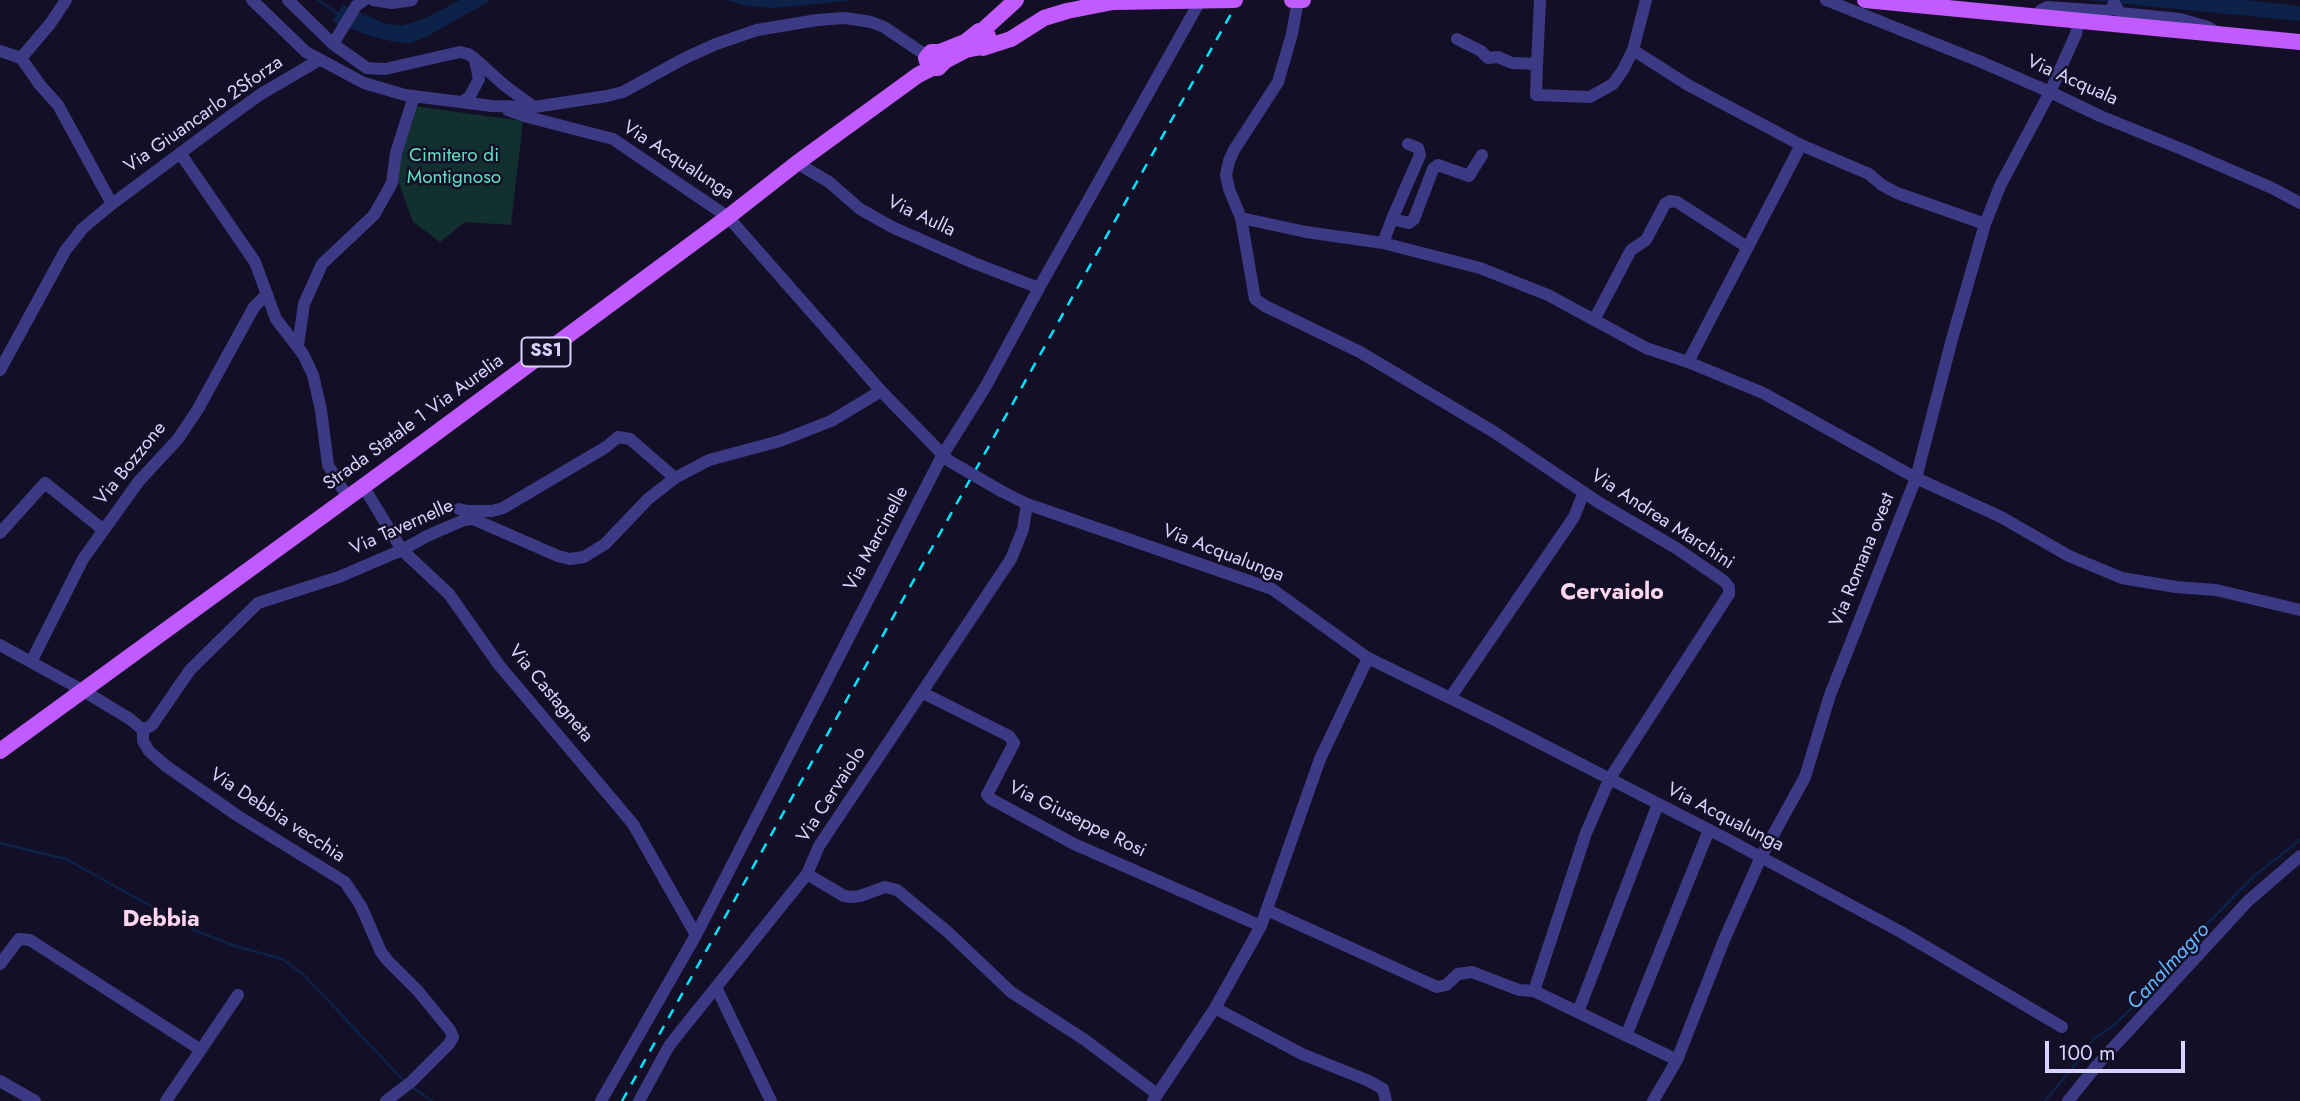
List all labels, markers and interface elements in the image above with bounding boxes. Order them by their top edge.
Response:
street label: Via Acquala [2023,51,2121,111]
street label: Via Giuancarlo 2Sforza [120,52,288,178]
street label: Via Acqualunga [618,117,738,205]
park label: Cimitero di Montignoso [407,145,501,189]
street label: Via Aulla [883,191,959,243]
road number: SS1 [522,338,570,366]
street label: Strada Statale 1 Via Aurelia [319,350,509,496]
street label: Via Bozzone [90,418,172,510]
street label: Via Andrea Marchini [1586,465,1738,575]
street label: Via Marcinelle [840,483,914,595]
street label: Via Romana ovest [1826,490,1900,630]
street label: Via Tavernelle [347,495,457,561]
street label: Via Acqualunga [1159,520,1287,588]
district label: Cervaiolo [1560,579,1664,607]
street label: Via Castagneta [503,641,597,747]
street label: Via Cervaiolo [793,743,871,847]
street label: Via Debbia vecchia [205,764,349,868]
street label: Via Giuseppe Rosi [1005,777,1149,863]
street label: Via Acqualunga [1663,779,1787,857]
district label: Debbia [122,906,200,934]
water label: Canalmagro [2122,918,2216,1016]
scale bar [2048,1028,2188,1072]
text: 100 m [2058,1038,2115,1068]

